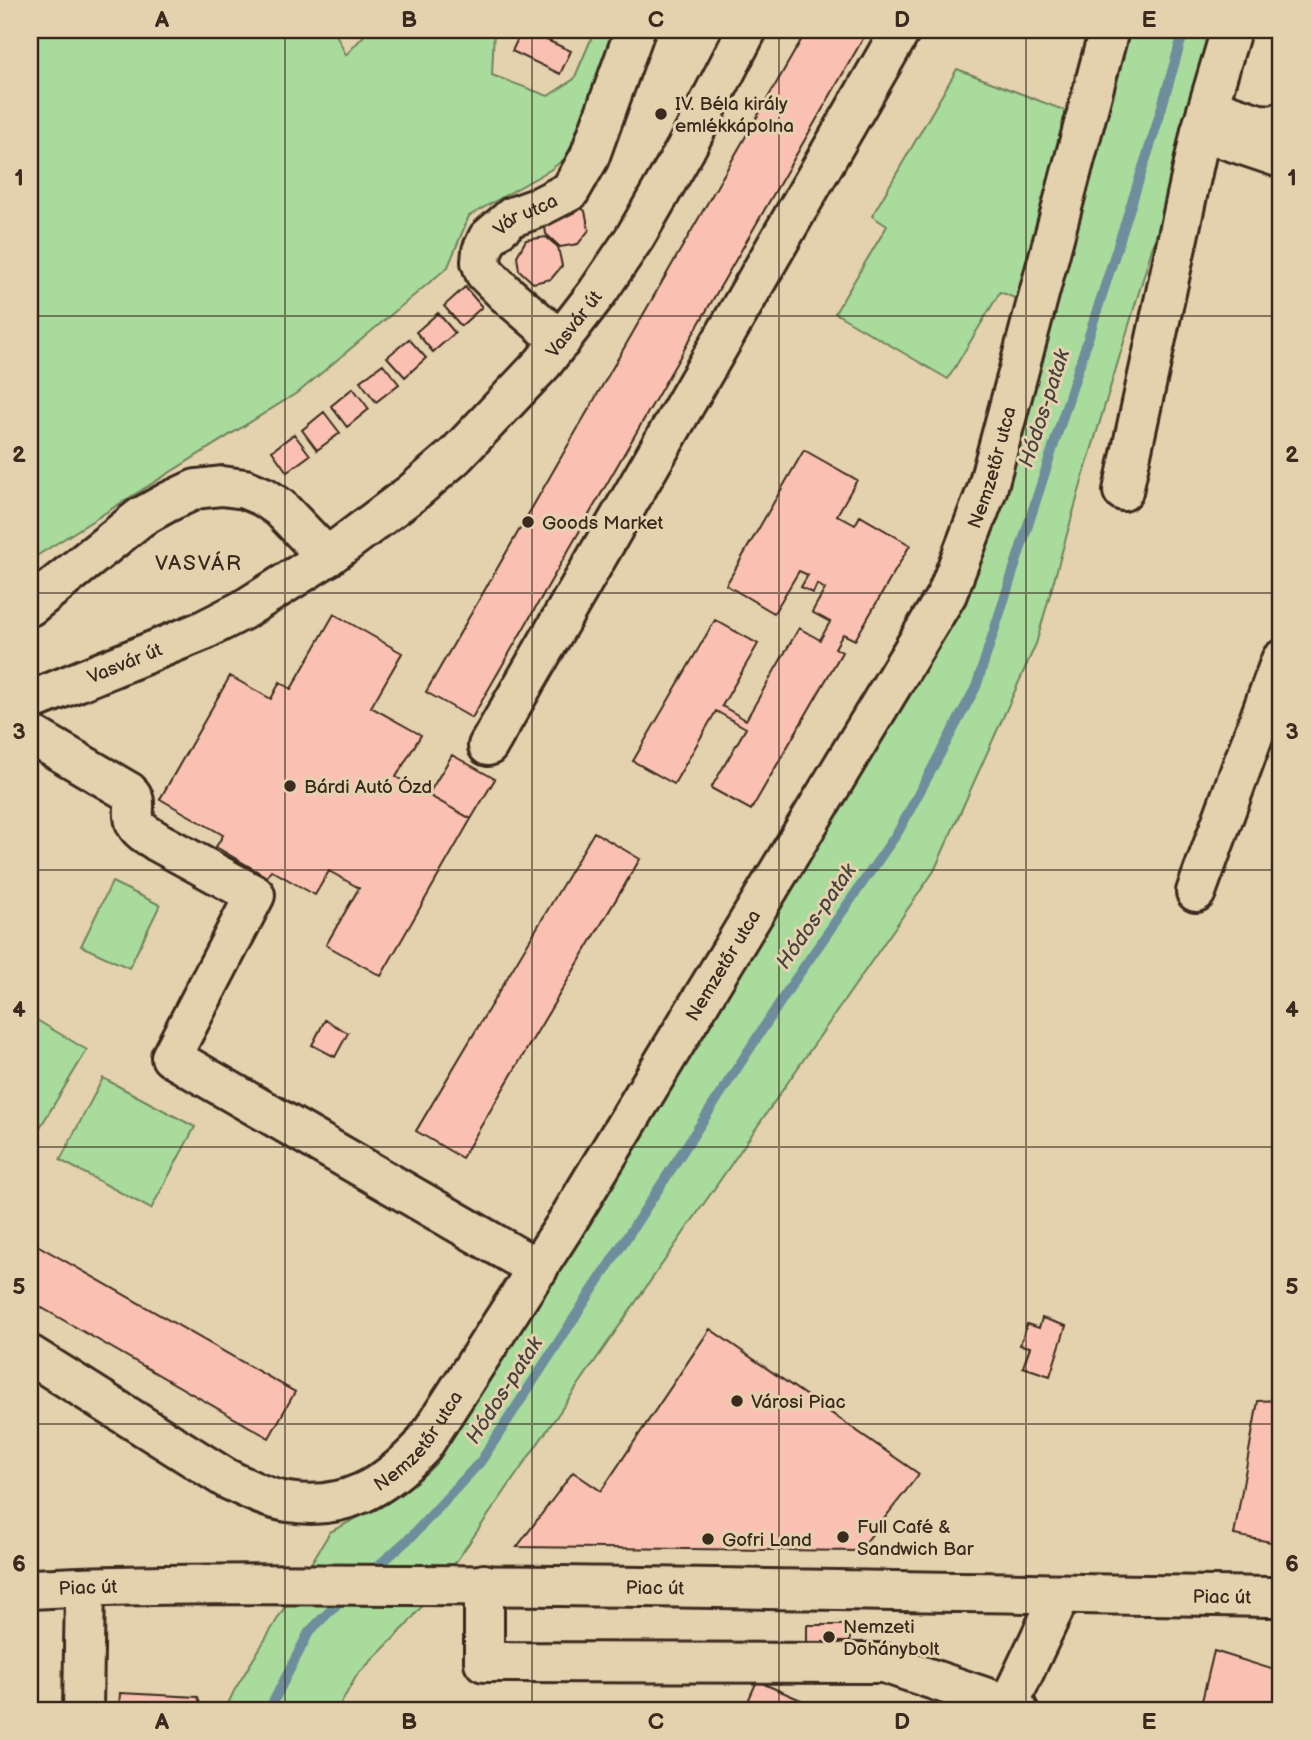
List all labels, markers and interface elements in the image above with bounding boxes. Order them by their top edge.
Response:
text: A [154,6,170,34]
text: B [401,6,417,34]
text: C [648,6,664,34]
text: D [894,6,910,34]
text: E [1142,6,1157,34]
place label: IV. Béla király emlékkápolna [675,93,794,138]
marker: IV. Béla király emlékkápolna [653,106,669,122]
text: 1 [14,164,24,192]
text: 1 [1287,164,1297,192]
street label: Vár utca [489,189,562,241]
street label: Vasvár út [542,286,608,363]
water label: Hódos-patak [1014,345,1075,470]
street label: Nemzetőr utca [963,404,1022,532]
text: 2 [12,441,26,469]
text: 2 [1285,441,1299,469]
place label: Goods Market [542,512,664,535]
marker: Goods Market [520,514,536,530]
district label: VASVÁR [155,551,243,576]
street label: Vasvár út [84,638,166,689]
text: 3 [12,718,26,746]
text: 3 [1285,718,1299,746]
place label: Bárdi Autó Ózd [304,775,432,799]
marker: Bárdi Autó Ózd [282,778,298,794]
water label: Hódos-patak [771,858,862,974]
street label: Nemzetőr utca [681,906,766,1026]
text: 4 [12,996,26,1024]
text: 4 [1285,996,1299,1024]
text: 5 [12,1273,26,1301]
text: 5 [1285,1273,1299,1301]
water label: Hódos-patak [461,1332,549,1448]
street label: Nemzetőr utca [370,1387,468,1497]
place label: Városi Piac [751,1391,846,1414]
marker: Városi Piac [729,1393,745,1409]
place label: Full Café & Sandwich Bar [857,1516,975,1561]
place label: Gofri Land [722,1529,812,1552]
marker: Full Café & Sandwich Bar [835,1529,851,1545]
marker: Gofri Land [700,1531,716,1547]
text: 6 [12,1550,26,1578]
text: 6 [1285,1550,1299,1578]
street label: Piac út [58,1576,118,1601]
street label: Piac út [625,1577,685,1601]
street label: Piac út [1192,1586,1252,1610]
place label: Nemzeti Dohánybolt [843,1616,940,1661]
marker: Nemzeti Dohánybolt [821,1629,837,1645]
text: A [154,1708,170,1736]
text: B [401,1708,417,1736]
text: C [648,1708,664,1736]
text: D [894,1708,910,1736]
text: E [1142,1708,1157,1736]

